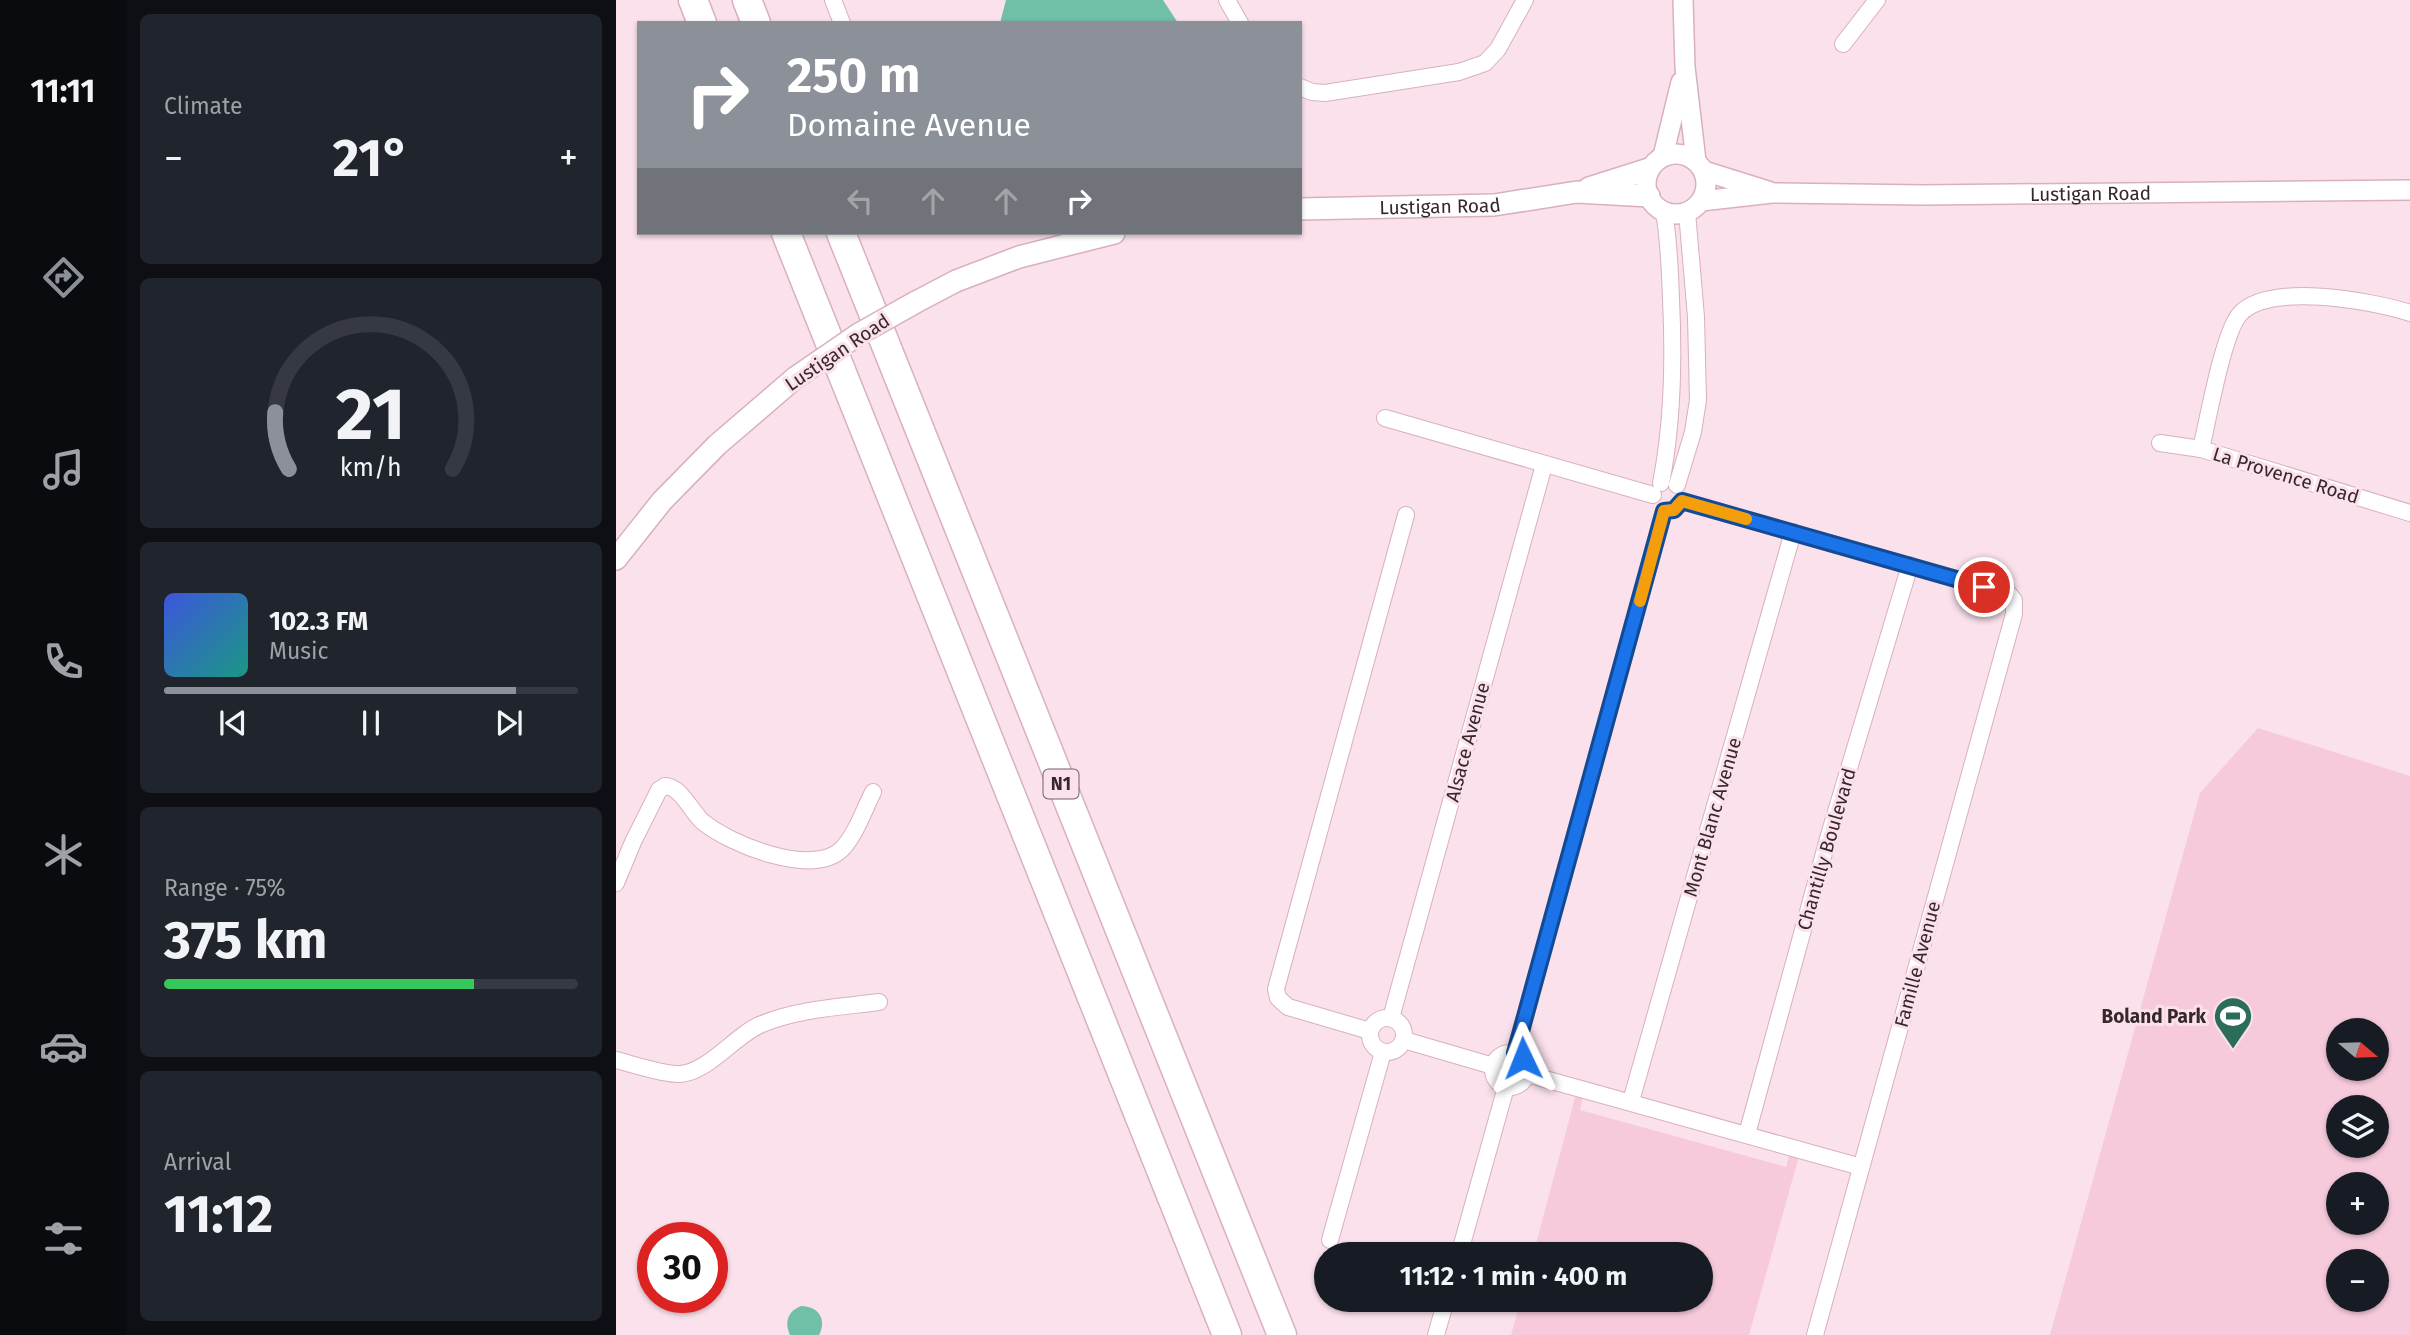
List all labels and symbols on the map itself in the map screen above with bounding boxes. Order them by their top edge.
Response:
street label: Lustigan Road [2030,182,2151,206]
street label: Lustigan Road [1379,193,1502,219]
street label: Lustigan Road [781,309,894,396]
street label: La Provence Road [2210,442,2362,509]
pin [1954,557,2014,617]
street label: Alsace Avenue [1441,680,1494,804]
street label: Mont Blanc Avenue [1679,735,1746,899]
street label: Chantilly Boulevard [1792,765,1861,933]
road number: N1 [1044,770,1078,798]
street label: Famille Avenue [1890,899,1945,1030]
sports icon: Boland Park [2212,995,2254,1050]
place label: Boland Park [2101,1005,2207,1028]
north arrow [2326,1018,2389,1082]
position arrow [1486,1021,1560,1095]
speed limit sign: 30 [637,1222,728,1313]

